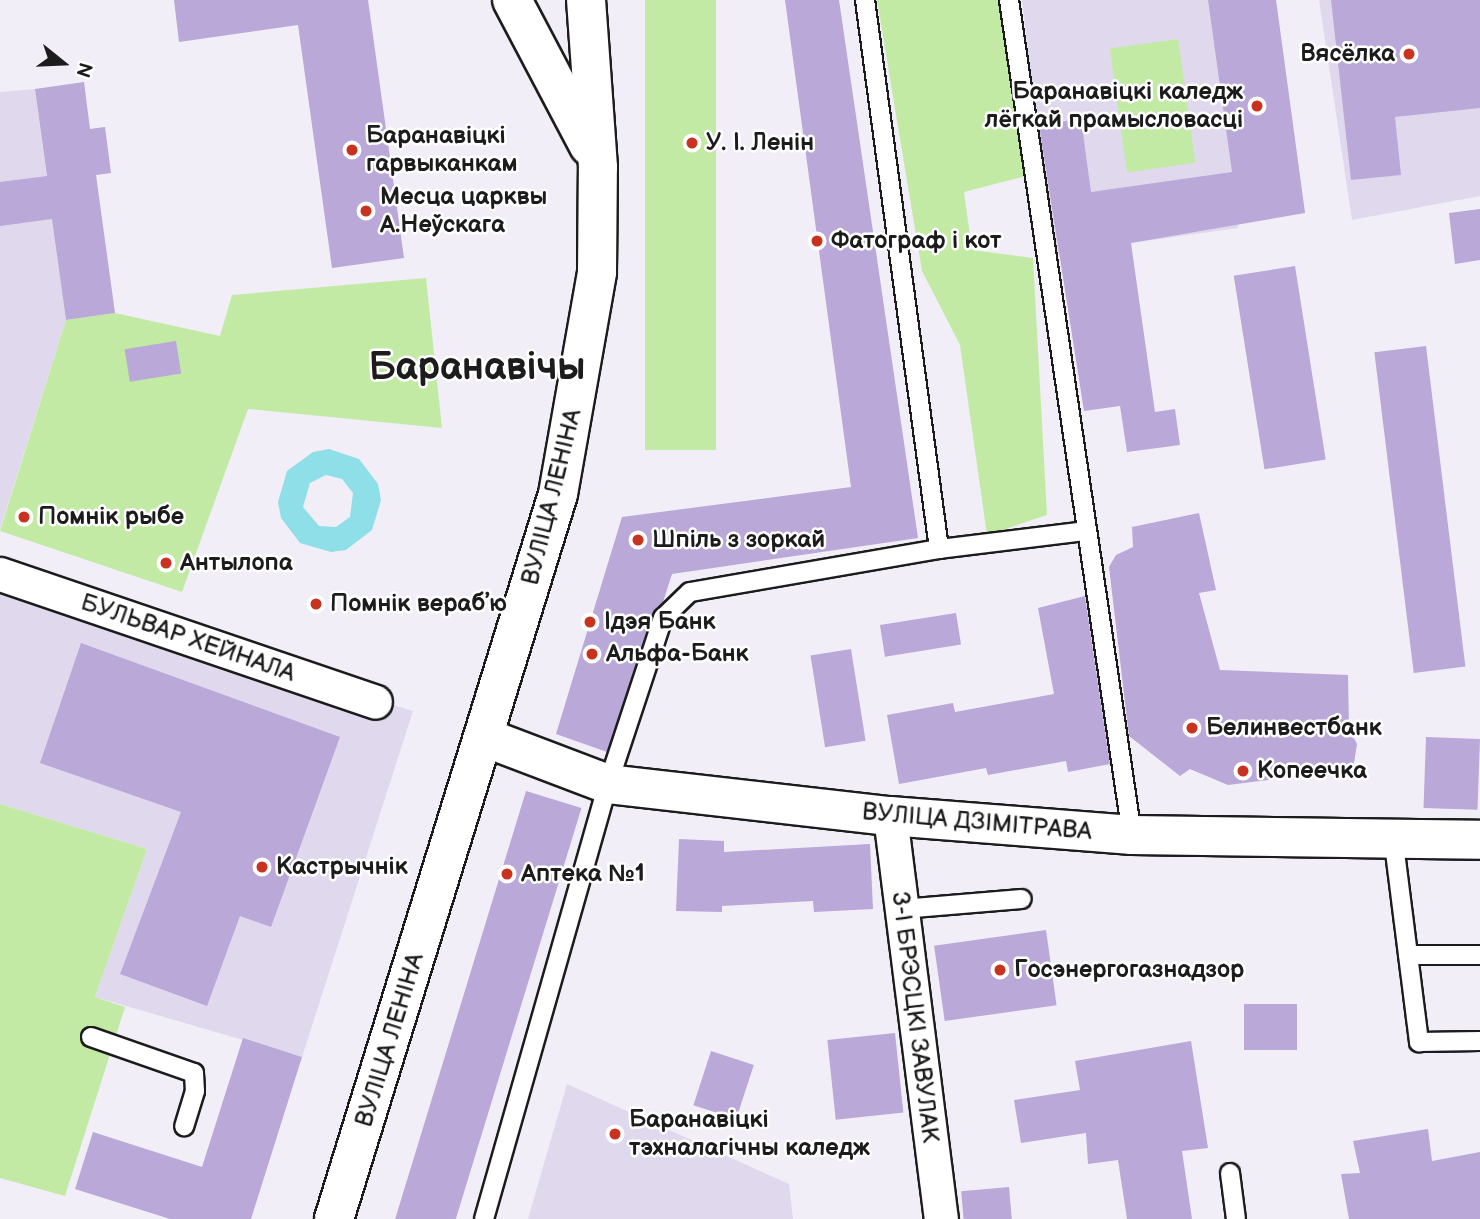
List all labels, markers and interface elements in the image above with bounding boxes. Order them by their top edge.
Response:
north arrow [28,28,98,98]
place label: Вясёлка [1300,40,1395,68]
marker: Вясёлка [1401,46,1417,62]
text: N [70,59,97,80]
place label: Баранавіцкі каледж лёгкай прамысловасці [985,78,1243,134]
marker: Баранавіцкі каледж лёгкай прамысловасці [1249,98,1265,114]
place label: Баранавіцкі гарвыканкам [366,122,517,178]
place label: У. І. Ленін [706,129,814,157]
marker: У. І. Ленін [684,135,700,151]
marker: Баранавіцкі гарвыканкам [344,142,360,158]
place label: Месца царквы А.Неўскага [380,183,547,239]
marker: Месца царквы А.Неўскага [358,203,374,219]
place label: Фатограф і кот [831,227,1001,255]
marker: Фатограф і кот [809,233,825,249]
district label: Баранавічы [369,345,585,391]
street label: ВУЛІЦА ЛЕНІНА [516,406,588,588]
place label: Помнік рыбе [38,503,184,531]
marker: Помнік рыбе [16,509,32,525]
place label: Шпіль з зоркай [652,526,825,554]
marker: Шпіль з зоркай [630,532,646,548]
place label: Антылопа [180,549,293,577]
marker: Антылопа [158,555,174,571]
street label: БУЛЬВАР ХЕЙНАЛА [77,588,299,688]
place label: Помнік верабʼю [330,590,507,618]
marker: Помнік верабʼю [308,596,324,612]
place label: Ідэя Банк [604,608,716,636]
marker: Ідэя Банк [582,614,598,630]
place label: Альфа-Банк [606,640,749,668]
marker: Альфа-Банк [584,646,600,662]
place label: Белинвестбанк [1206,714,1382,742]
marker: Белинвестбанк [1184,720,1200,736]
place label: Копеечка [1257,757,1367,785]
marker: Копеечка [1235,763,1251,779]
street label: ВУЛІЦА ДЗІМІТРАВА [861,798,1093,846]
place label: Кастрычнік [276,853,408,881]
marker: Кастрычнік [254,859,270,875]
place label: Аптека №1 [521,860,645,888]
marker: Аптека №1 [499,866,515,882]
street label: 3-І БРЭСЦКІ ЗАВУЛАК [885,890,945,1144]
street label: ВУЛІЦА ЛЕНІНА [350,950,430,1130]
place label: Госэнергогазнадзор [1014,956,1244,984]
marker: Госэнергогазнадзор [992,962,1008,978]
place label: Баранавіцкі тэхналагічны каледж [629,1106,870,1162]
marker: Баранавіцкі тэхналагічны каледж [607,1126,623,1142]

